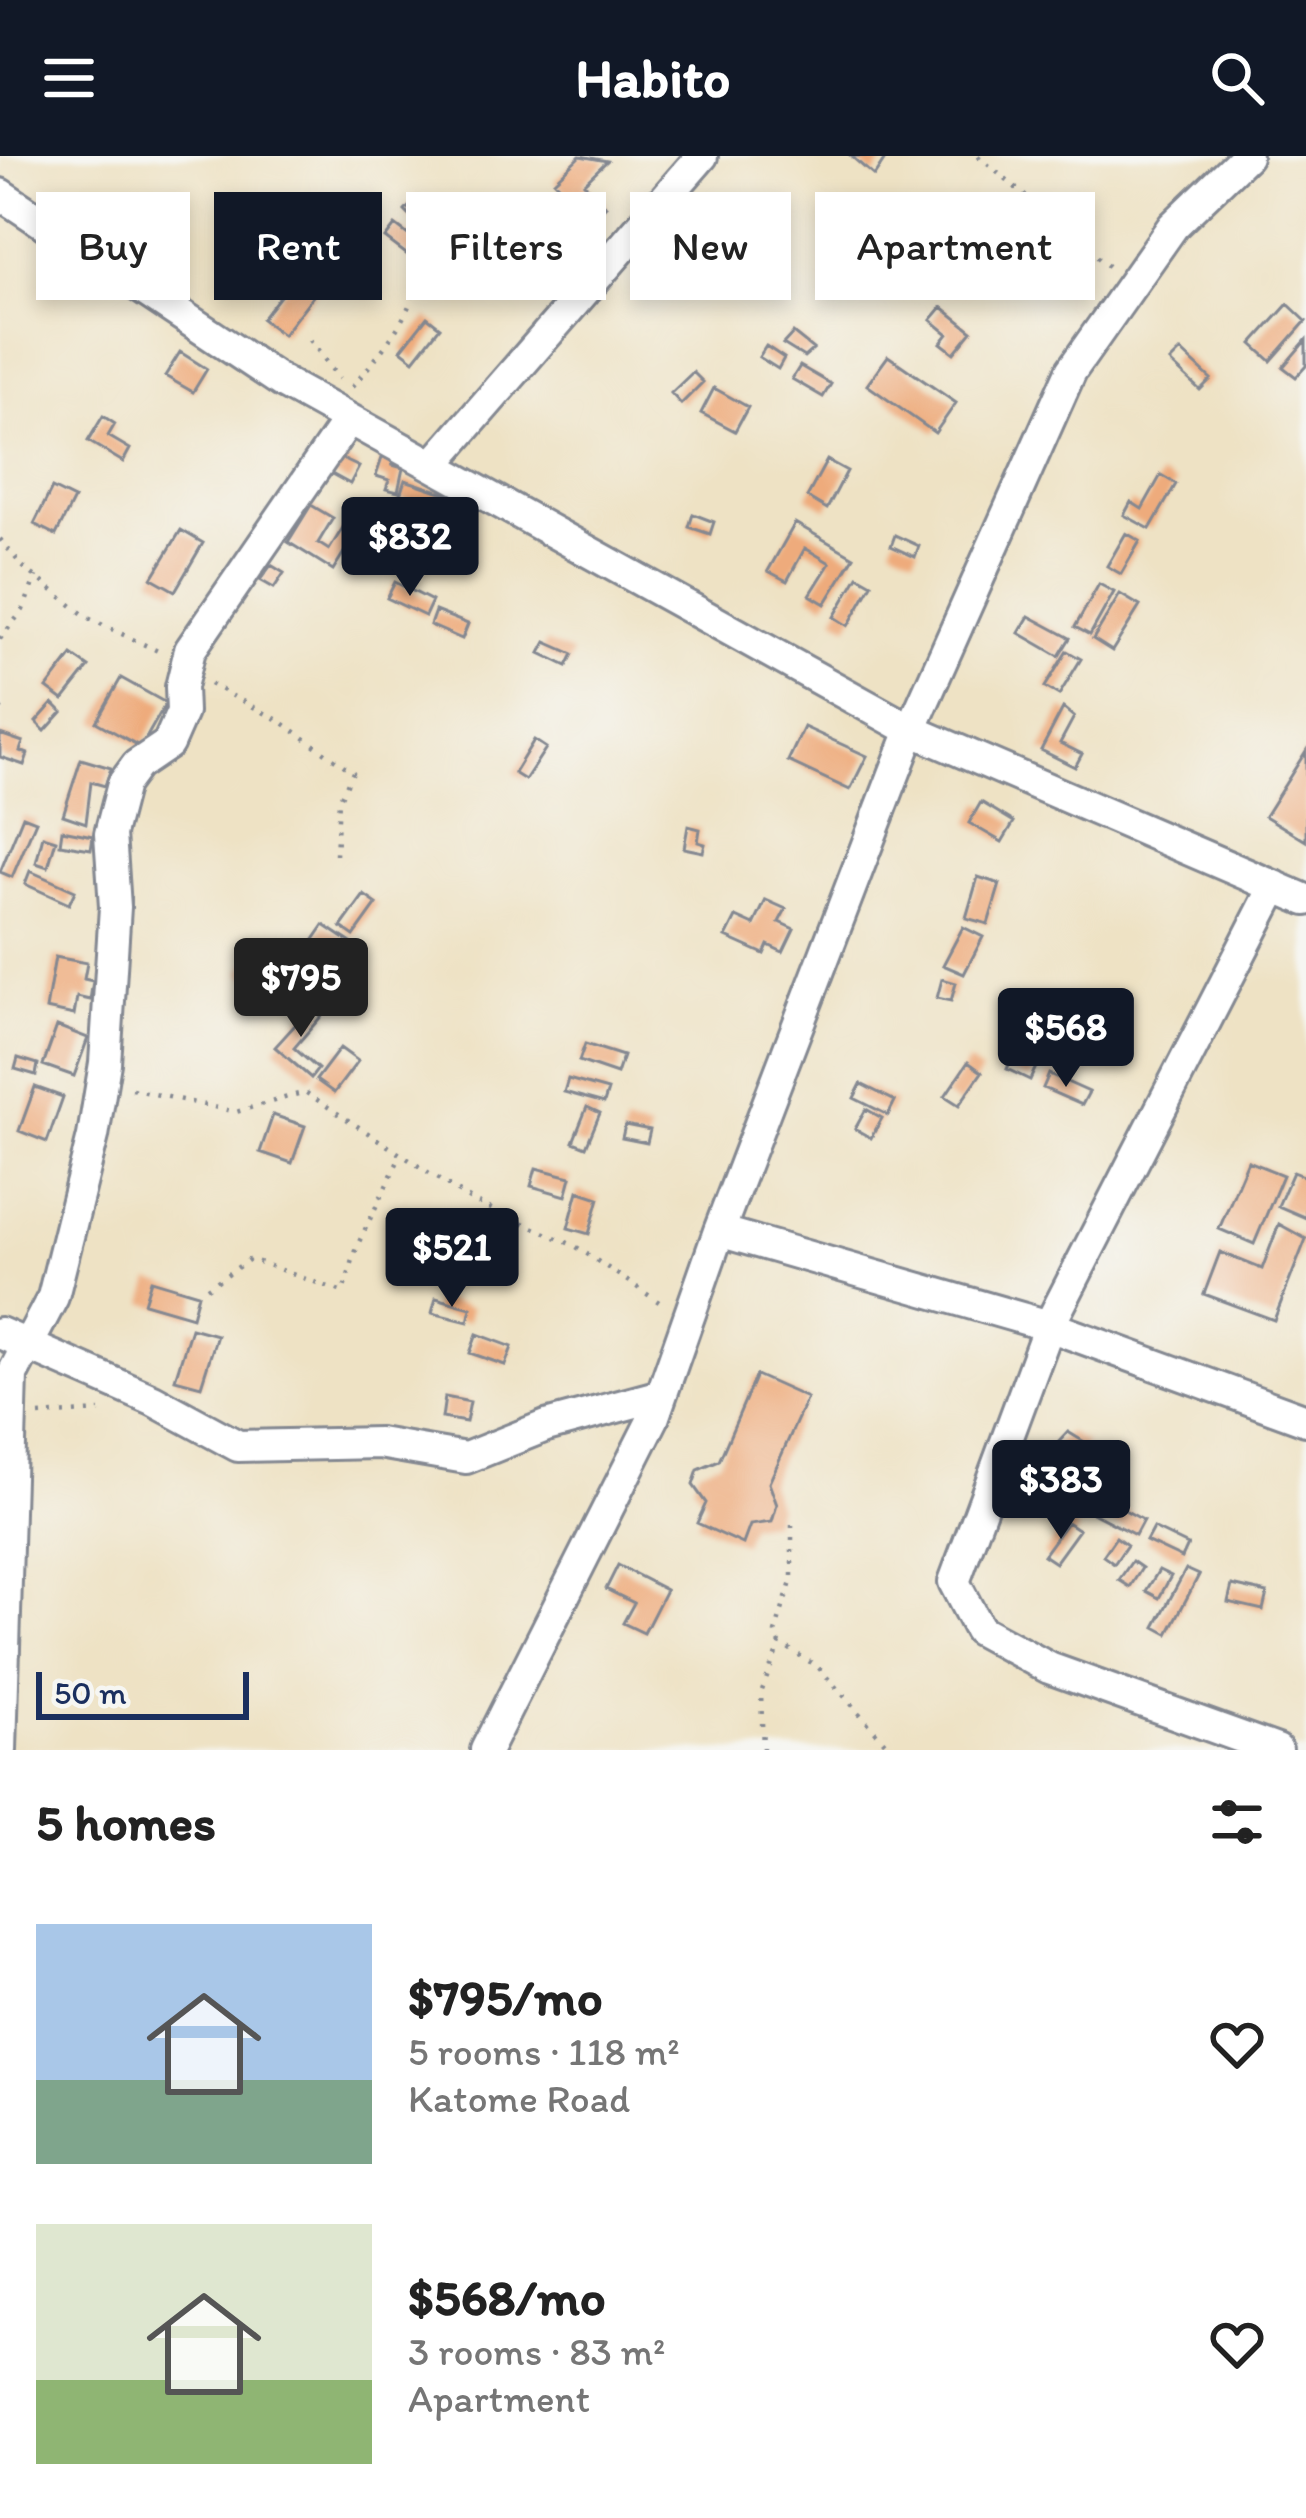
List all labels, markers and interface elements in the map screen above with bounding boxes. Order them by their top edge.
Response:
icon: menu [36,45,102,111]
icon: search [1204,45,1270,111]
text: Habito [575,46,731,111]
chip: Buy [36,192,190,300]
chip: Rent [214,192,382,300]
chip: Filters [406,192,606,300]
chip: New [630,192,791,300]
chip: Apartment [815,192,1095,300]
pin: $832 [339,497,481,599]
text: $832 [369,512,451,559]
pin: $795 [230,938,372,1040]
text: $795 [261,953,341,1000]
pin: $568 [995,988,1137,1090]
text: $568 [1025,1003,1107,1050]
pin: $521 [381,1208,523,1310]
text: $521 [413,1223,491,1270]
pin: $383 [990,1440,1132,1542]
text: $383 [1019,1455,1103,1502]
scale bar [36,1666,249,1719]
text: 50 m [54,1673,127,1712]
icon: filters [1204,1789,1270,1855]
text: 5 homes [36,1792,216,1853]
text: $795/mo [408,1967,603,2028]
icon: home [132,1972,276,2116]
icon: heart [1204,2011,1270,2077]
text: 5 rooms · 118 m² [408,2028,680,2075]
text: Katome Road [408,2075,630,2122]
text: $568/mo [408,2267,606,2328]
icon: home [132,2272,276,2416]
icon: heart [1204,2311,1270,2377]
text: 3 rooms · 83 m² [408,2328,666,2375]
text: Apartment [408,2375,590,2422]

